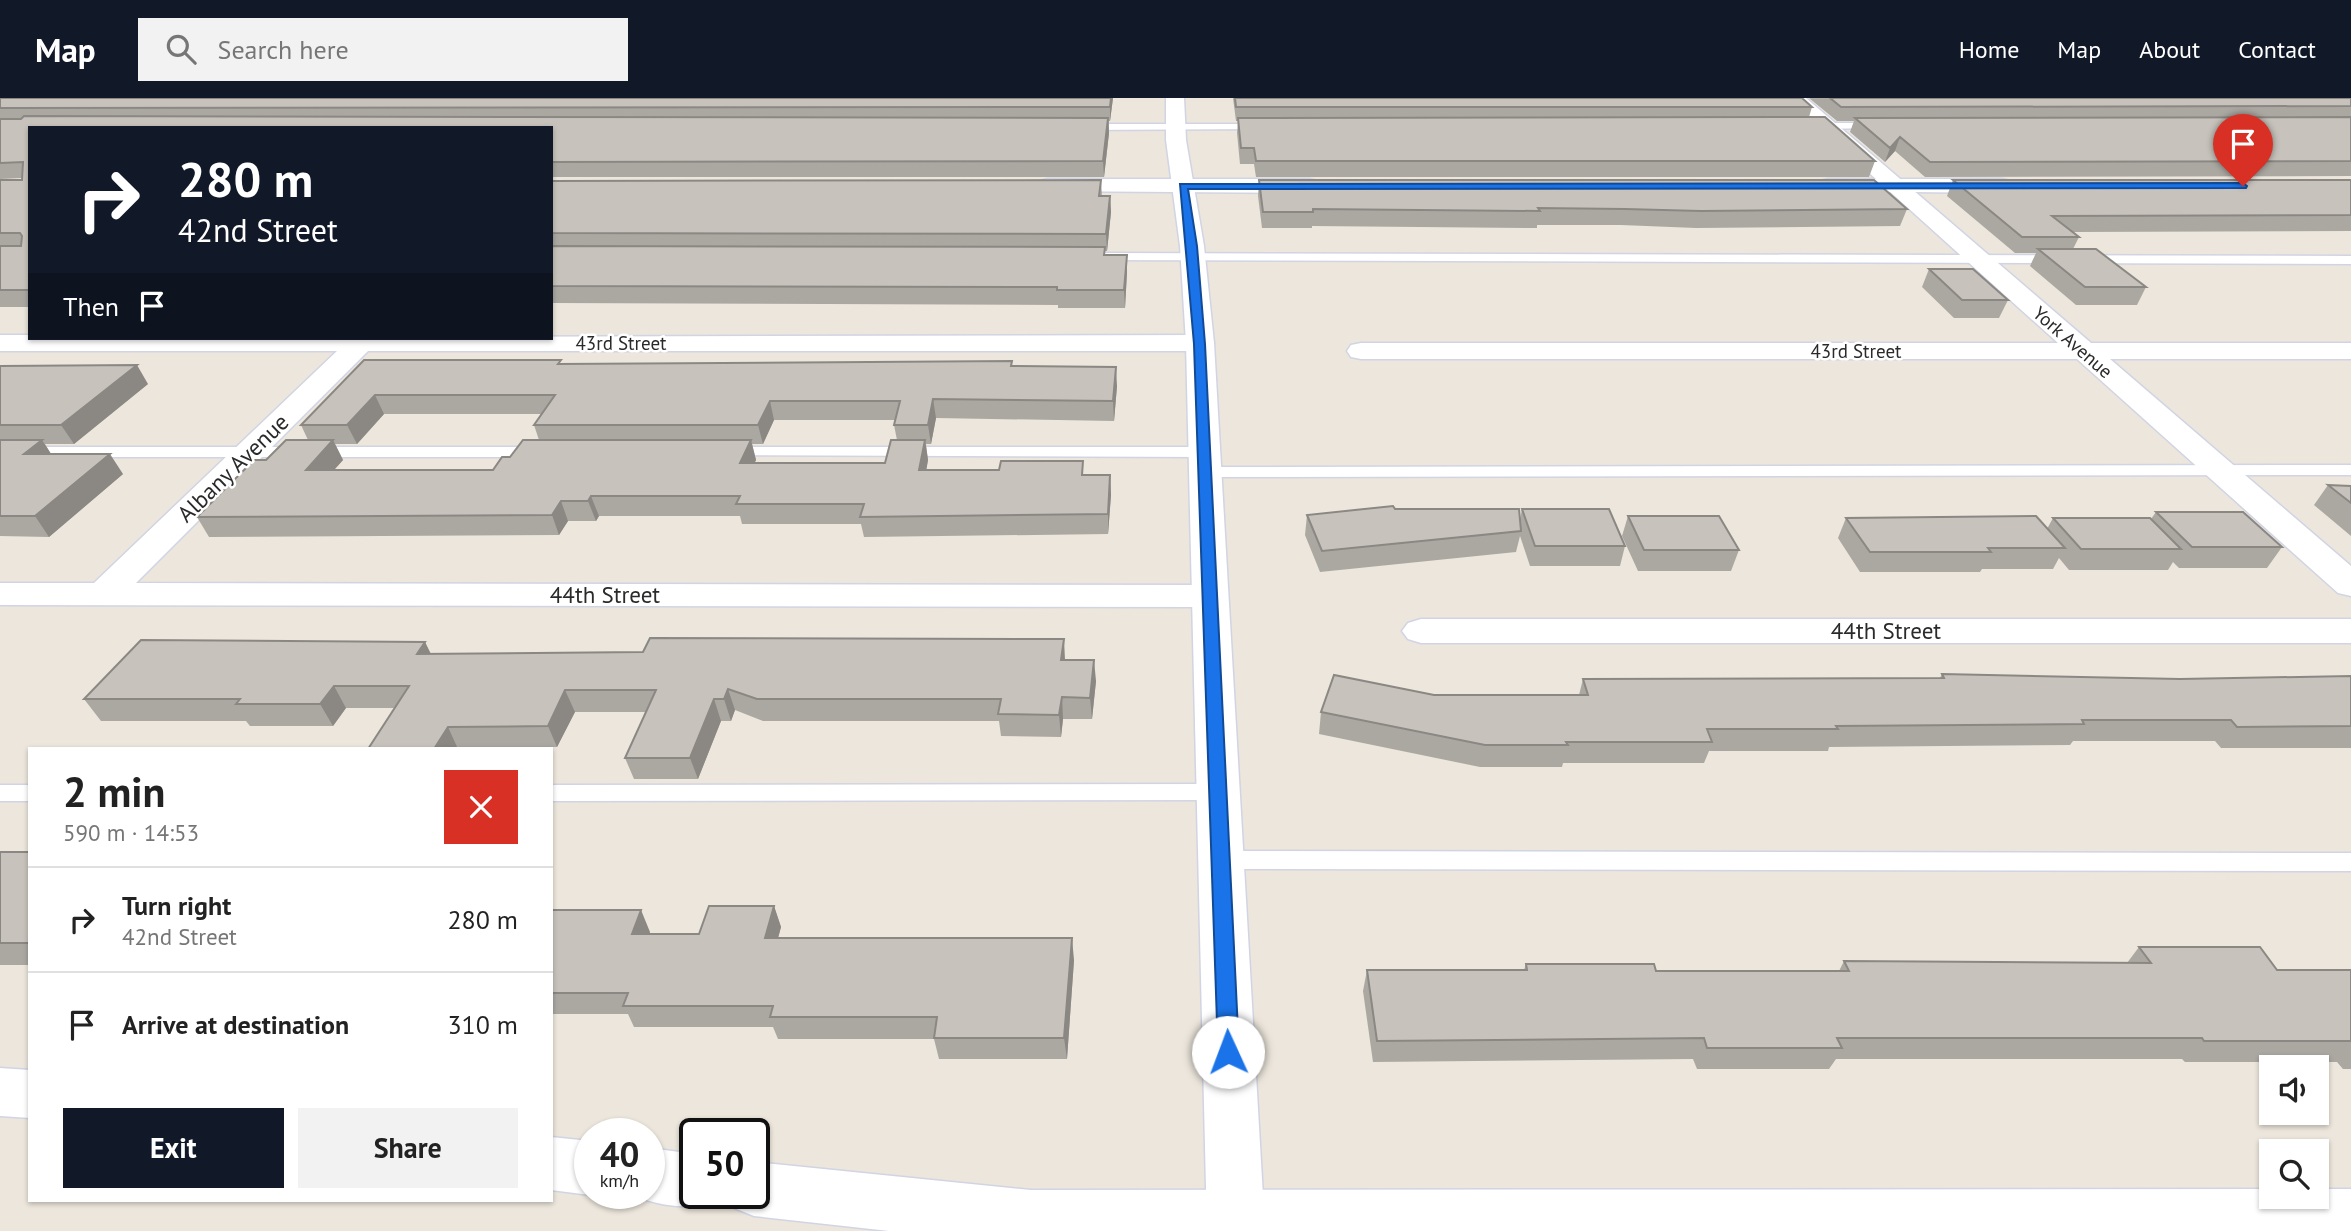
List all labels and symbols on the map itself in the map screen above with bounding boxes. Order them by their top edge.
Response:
pin [2213,114,2273,186]
street label: York Avenue [2028,301,2118,383]
street label: 43rd Street [576,331,667,355]
street label: 43rd Street [1811,339,1902,363]
street label: Albany Avenue [171,407,294,528]
street label: 44th Street [550,580,660,609]
street label: 44th Street [1831,616,1941,645]
position arrow [1191,1015,1265,1089]
speed limit sign: 50 [679,1118,770,1209]

